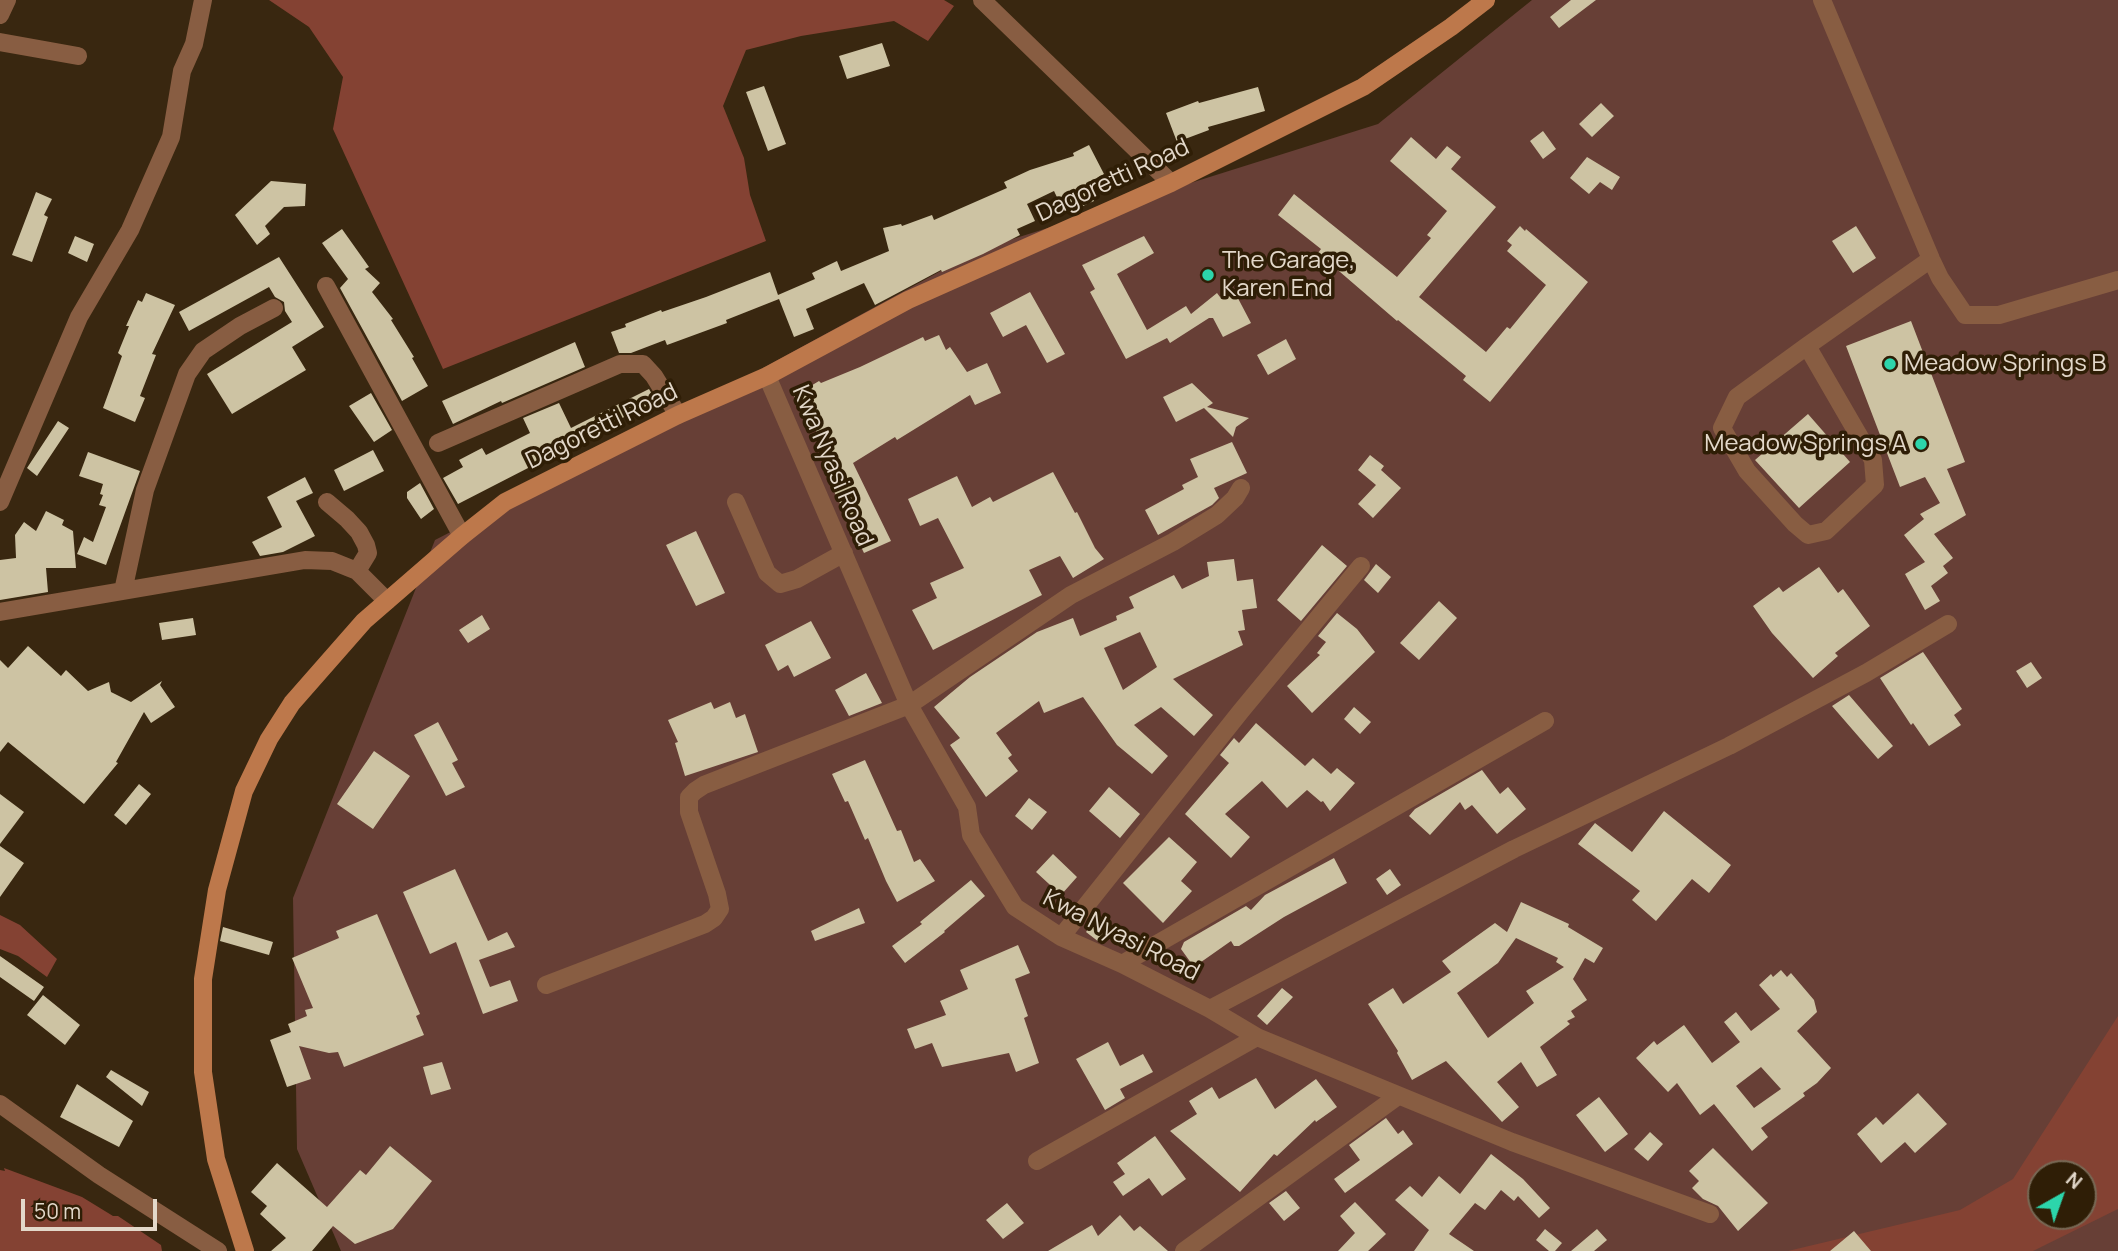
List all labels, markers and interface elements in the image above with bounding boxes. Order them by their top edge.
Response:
street label: Dagoretti Road [1032,133,1194,229]
place label: The Garage, Karen End [1222,247,1355,303]
marker: The Garage, Karen End [1200,267,1216,283]
place label: Meadow Springs B [1904,350,2106,378]
marker: Meadow Springs B [1882,356,1898,372]
street label: Dagoretti Road [521,378,683,476]
street label: Kwa Nyasi Road [785,381,879,551]
place label: Meadow Springs A [1704,430,1907,458]
marker: Meadow Springs A [1913,436,1929,452]
street label: Kwa Nyasi Road [1038,884,1204,988]
north arrow [2027,1160,2097,1230]
text: N [2061,1166,2088,1195]
scale bar [24,1184,161,1228]
text: 50 m [34,1197,81,1225]

